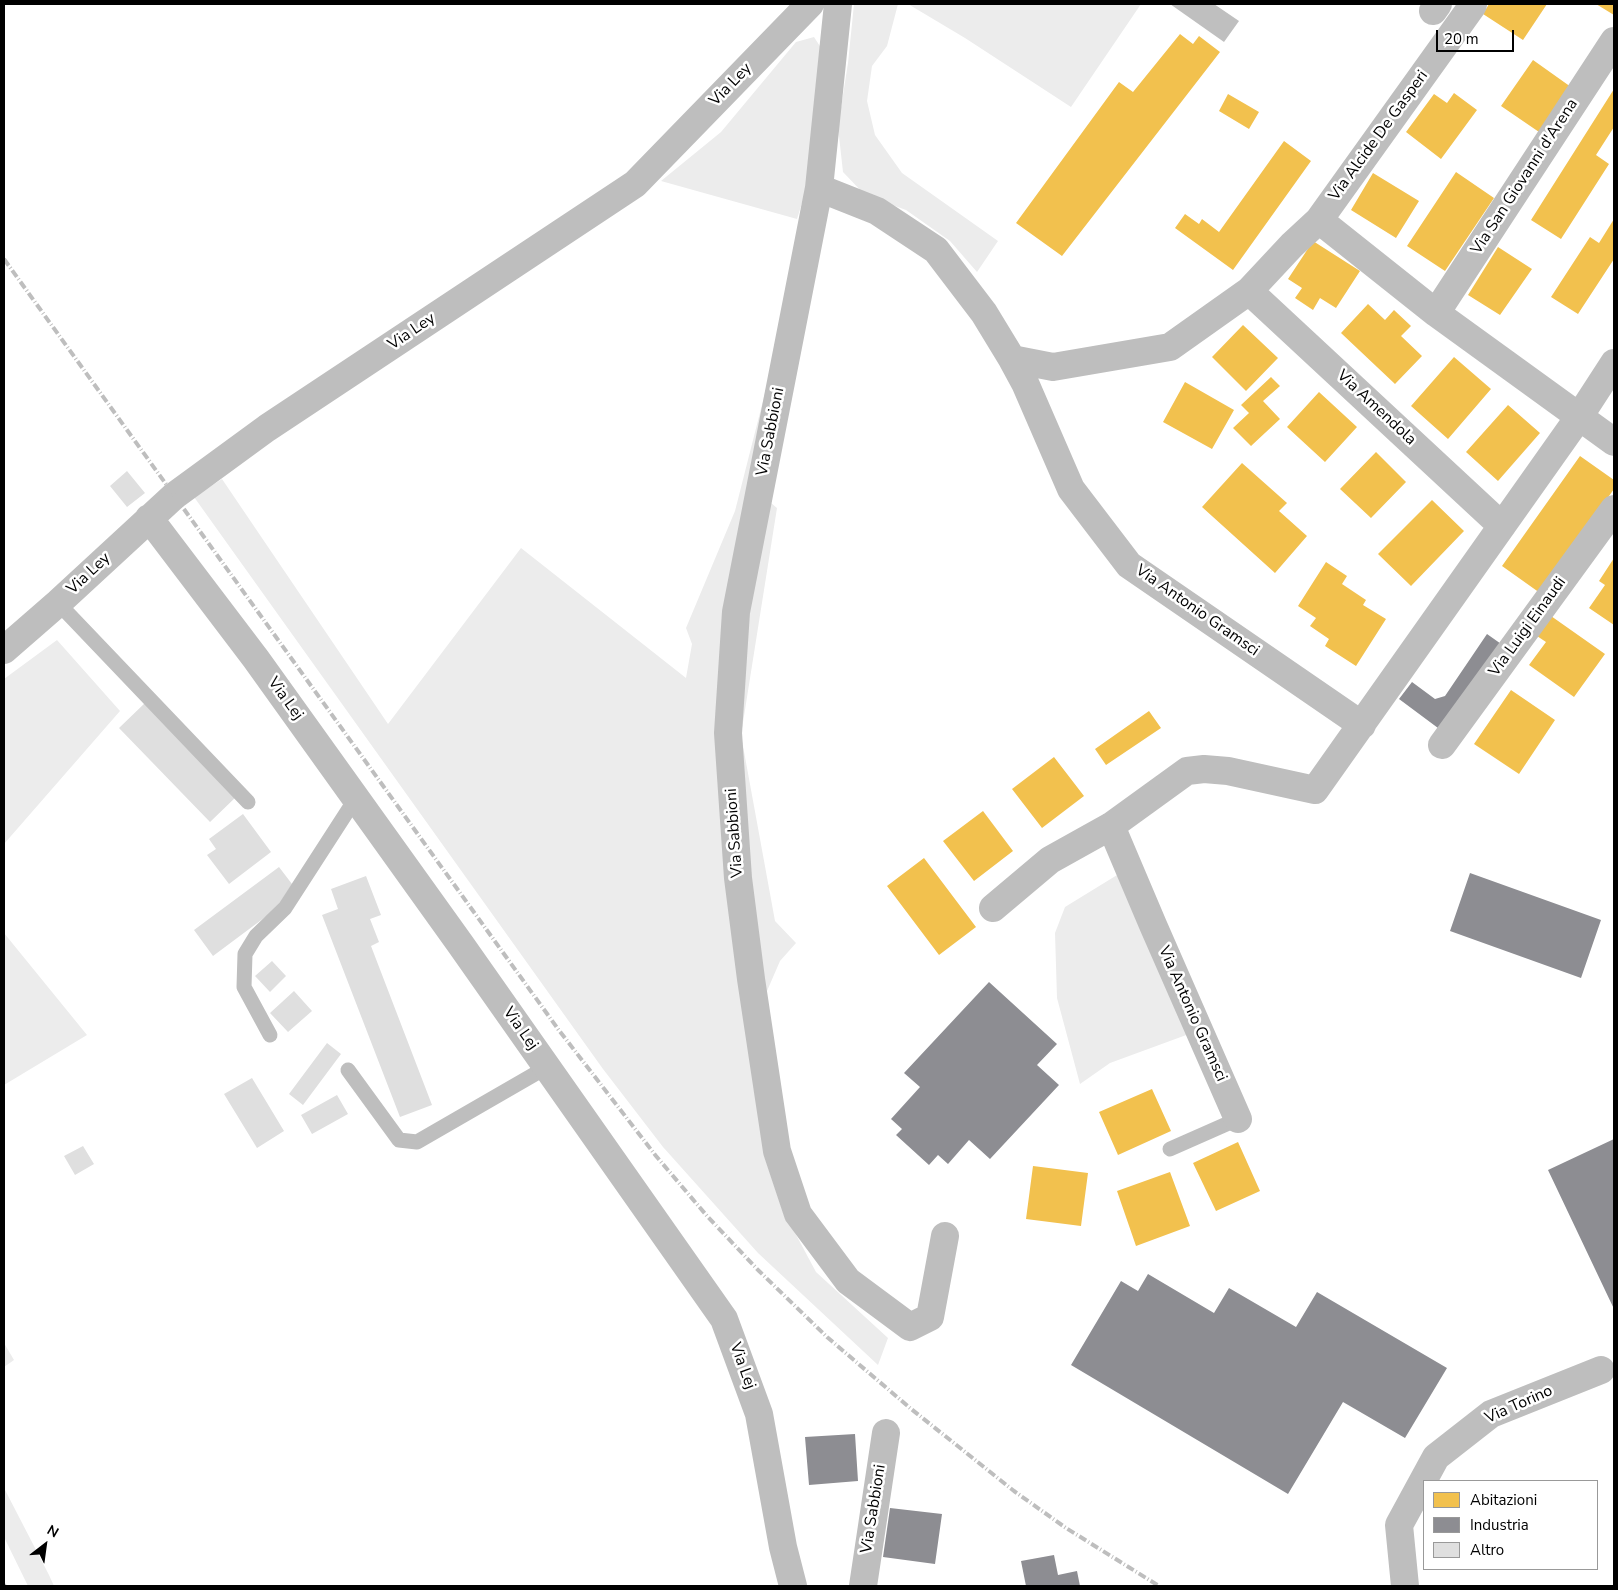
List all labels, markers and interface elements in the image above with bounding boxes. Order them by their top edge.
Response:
scale bar [1438,20,1516,52]
text: 20 m [1444,29,1479,49]
street label: Via Ley [706,59,756,111]
street label: Via Alcide De Gasperi [1325,67,1433,205]
street label: Via San Giovanni d'Arena [1467,96,1583,258]
street label: Via Ley [385,309,439,355]
street label: Via Amendola [1332,366,1420,450]
street label: Via Sabbioni [753,386,789,478]
street label: Via Ley [63,549,115,599]
street label: Via Antonio Gramsci [1131,561,1263,661]
street label: Via Luigi Einaudi [1485,573,1571,681]
street label: Via Lej [263,674,307,724]
street label: Via Sabbioni [722,788,748,878]
street label: Via Antonio Gramsci [1153,943,1231,1085]
street label: Via Lej [498,1004,542,1054]
street label: Via Lej [725,1340,759,1392]
street label: Via Torino [1482,1382,1556,1428]
street label: Via Sabbioni [858,1463,890,1555]
legend [1423,1480,1598,1570]
text: Abitazioni [1470,1490,1537,1510]
text: Industria [1470,1515,1529,1535]
north arrow [20,1520,70,1570]
text: N [43,1521,62,1542]
text: Altro [1470,1540,1504,1560]

